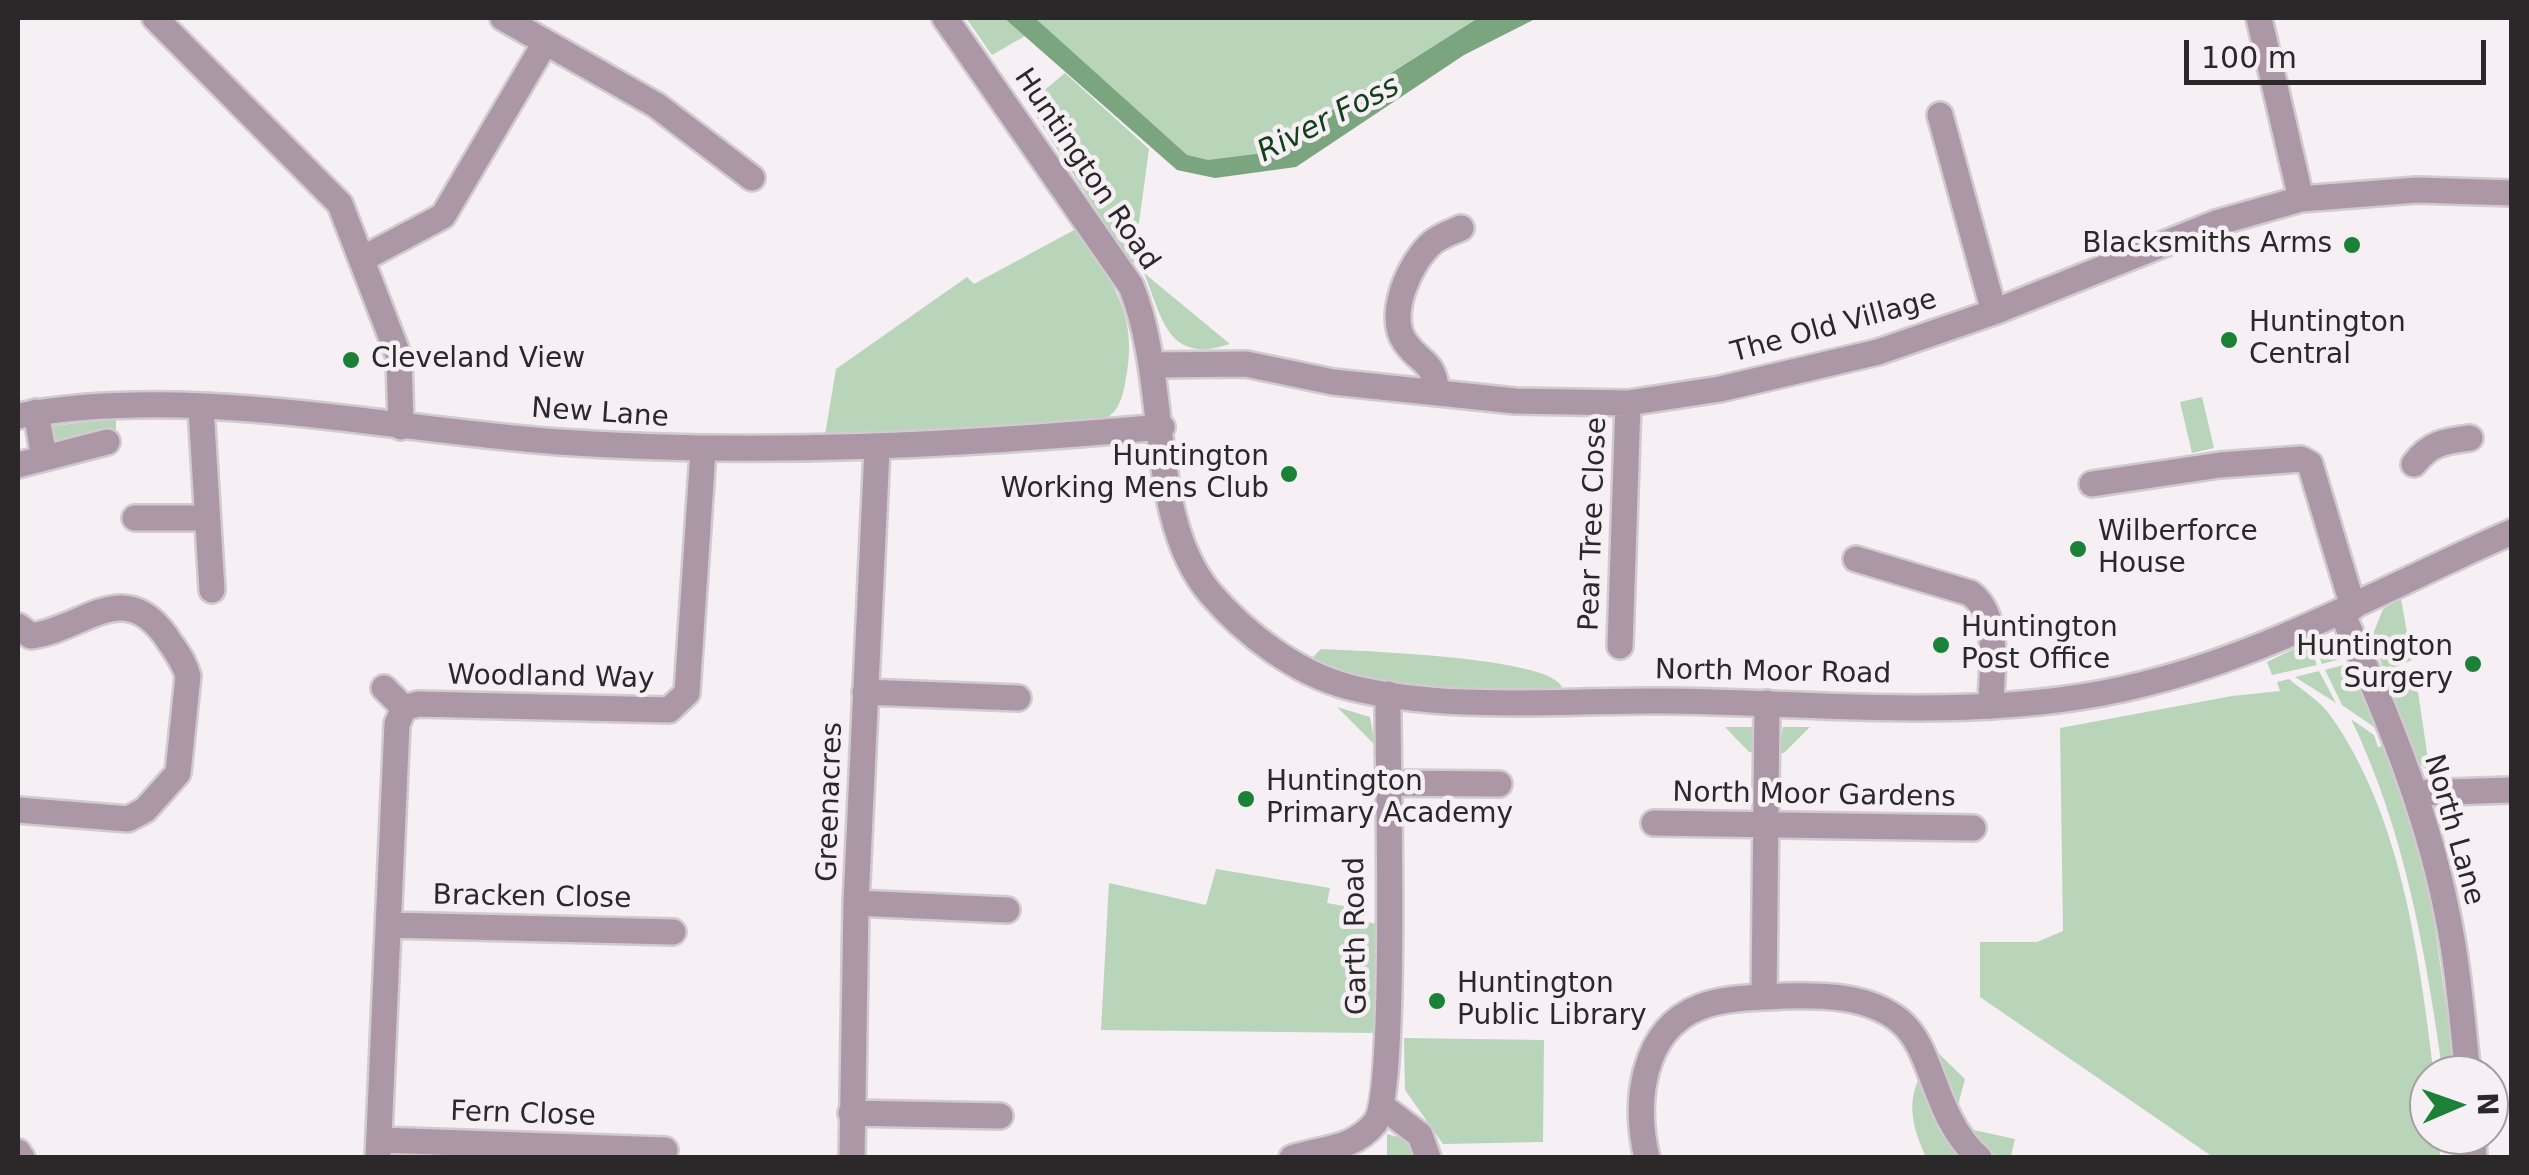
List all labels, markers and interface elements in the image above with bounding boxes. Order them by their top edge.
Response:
scale bar [2189,20,2492,82]
text: 100 m [2201,40,2297,75]
street label: Huntington Road [1006,63,1166,277]
water label: River Foss [1252,69,1406,171]
place label: Blacksmiths Arms [2082,228,2332,262]
marker: Blacksmiths Arms [2341,234,2363,256]
street label: The Old Village [1728,283,1940,371]
place label: Huntington Central [2249,307,2406,373]
marker: Huntington Central [2218,329,2240,351]
place label: Cleveland View [371,343,585,377]
marker: Cleveland View [340,349,362,371]
street label: New Lane [530,392,670,436]
street label: Pear Tree Close [1573,416,1615,632]
place label: Huntington Working Mens Club [1000,441,1269,507]
marker: Huntington Working Mens Club [1278,463,1300,485]
place label: Wilberforce House [2098,516,2258,582]
marker: Wilberforce House [2067,538,2089,560]
place label: Huntington Post Office [1961,612,2118,678]
place label: Huntington Surgery [2296,631,2453,697]
marker: Huntington Post Office [1930,634,1952,656]
marker: Huntington Surgery [2462,653,2484,675]
street label: North Moor Road [1655,654,1891,692]
street label: Woodland Way [447,659,655,697]
street label: Greenacres [811,721,851,883]
street label: North Lane [2415,751,2491,909]
place label: Huntington Primary Academy [1266,766,1513,832]
street label: North Moor Gardens [1672,777,1956,815]
marker: Huntington Primary Academy [1235,788,1257,810]
street label: Garth Road [1339,857,1375,1015]
street label: Bracken Close [432,879,632,917]
place label: Huntington Public Library [1457,968,1647,1034]
marker: Huntington Public Library [1426,990,1448,1012]
north arrow [2409,1055,2509,1155]
text: N [2471,1092,2504,1116]
street label: Fern Close [450,1096,596,1134]

